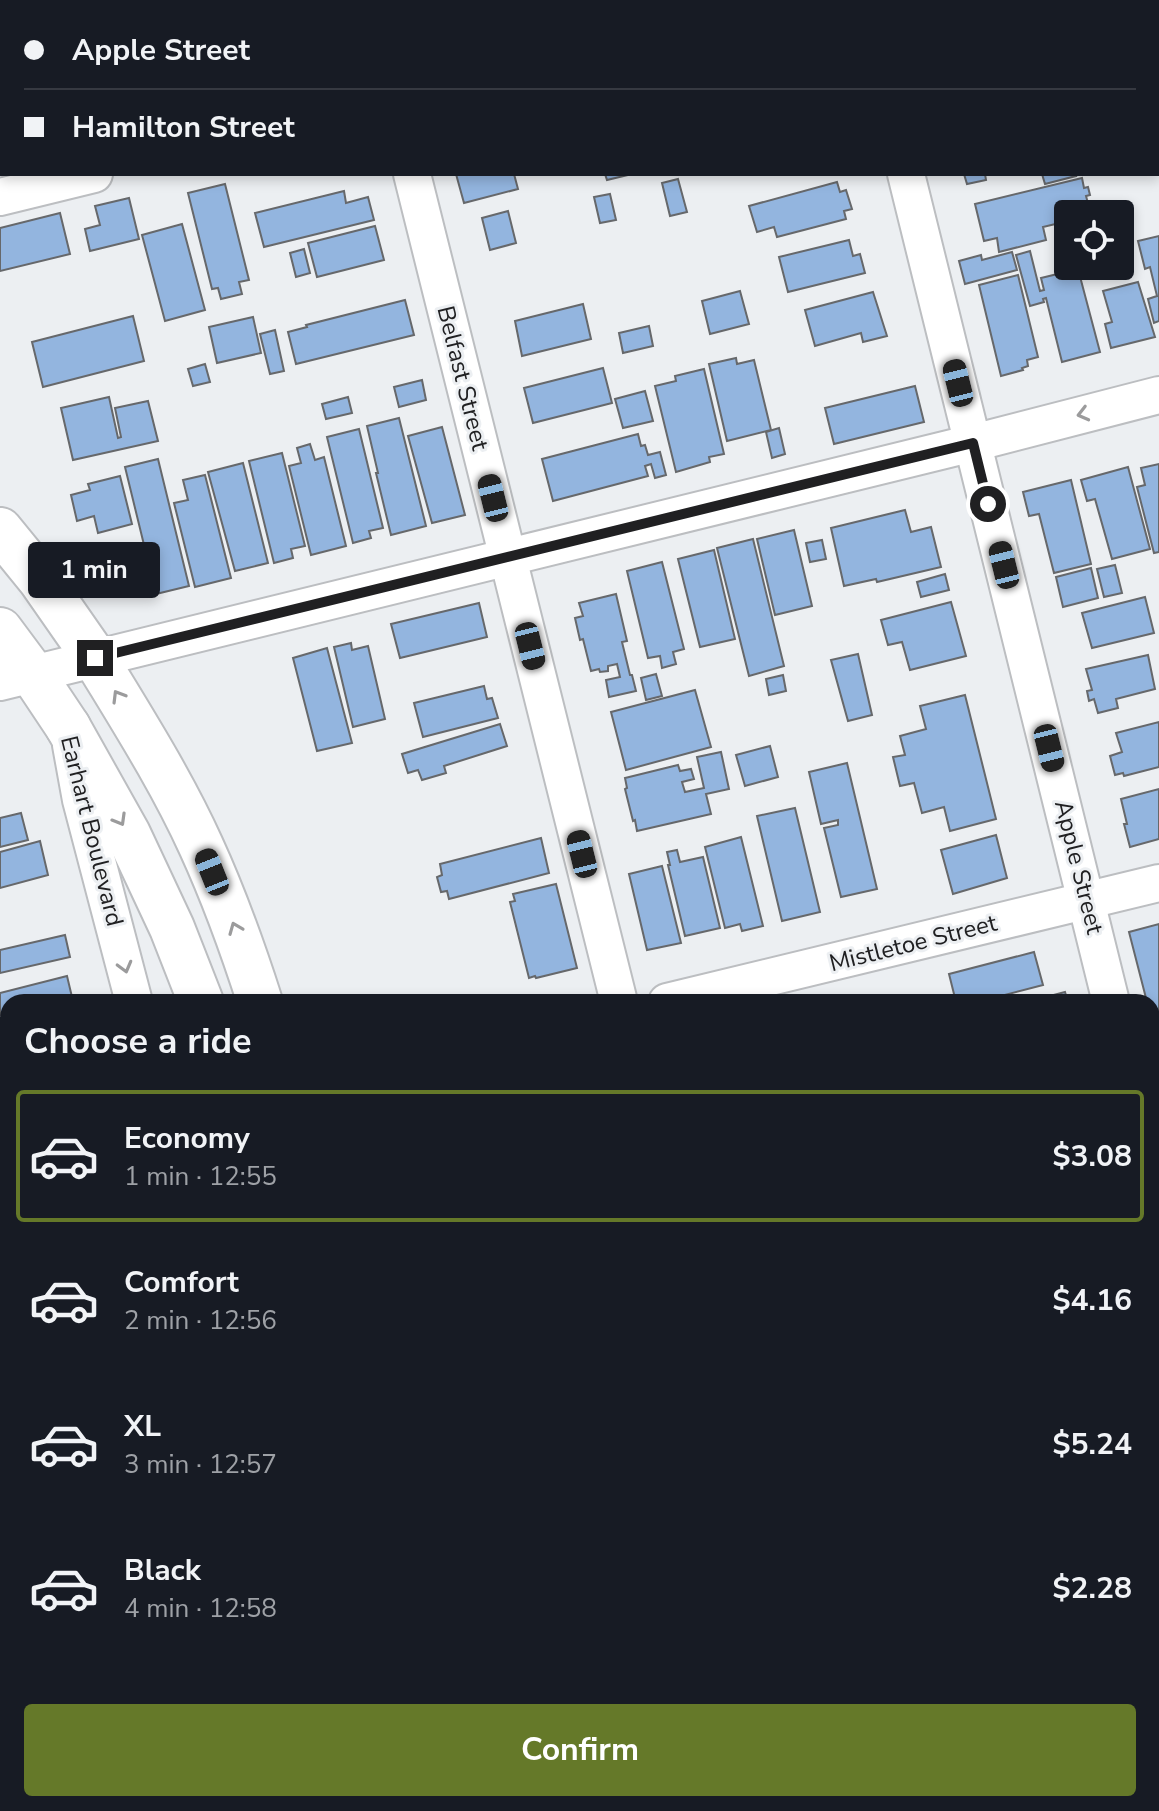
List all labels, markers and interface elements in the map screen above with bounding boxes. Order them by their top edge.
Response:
text: Apple Street [72,30,250,71]
text: Hamilton Street [72,107,295,148]
map controls [1054,200,1134,280]
button: locate [1054,200,1134,280]
street label: Belfast Street [430,302,497,454]
car [941,357,975,409]
one-way arrow [1077,405,1091,422]
car [476,472,510,524]
route start [970,486,1006,522]
car [987,539,1021,591]
callout: 1 min [29,542,161,598]
text: 1 min [60,552,128,587]
car [513,620,547,672]
route end [77,640,113,676]
one-way arrow [113,690,128,705]
car [1032,722,1066,774]
street label: Earhart Boulevard [53,732,131,930]
street label: Apple Street [1047,797,1111,938]
one-way arrow [110,811,126,826]
car [565,828,599,880]
car [192,845,232,899]
street label: Mistletoe Street [826,907,1001,979]
one-way arrow [228,922,244,936]
one-way arrow [116,959,133,973]
text: Choose a ride [24,1017,252,1066]
text: Economy [124,1118,250,1159]
icon: car [28,1120,100,1192]
text: $3.08 [1053,1136,1132,1177]
text: 1 min · 12:55 [124,1159,277,1194]
text: Comfort [124,1262,239,1303]
icon: car [28,1264,100,1336]
text: $4.16 [1053,1280,1132,1321]
text: 2 min · 12:56 [124,1303,277,1338]
text: XL [124,1406,161,1447]
icon: car [28,1408,100,1480]
text: $5.24 [1053,1424,1132,1465]
text: 3 min · 12:57 [124,1447,277,1482]
text: Black [124,1550,201,1591]
icon: car [28,1552,100,1624]
text: $2.28 [1053,1568,1132,1609]
text: 4 min · 12:58 [124,1591,277,1626]
button: Confirm [24,1704,1136,1796]

